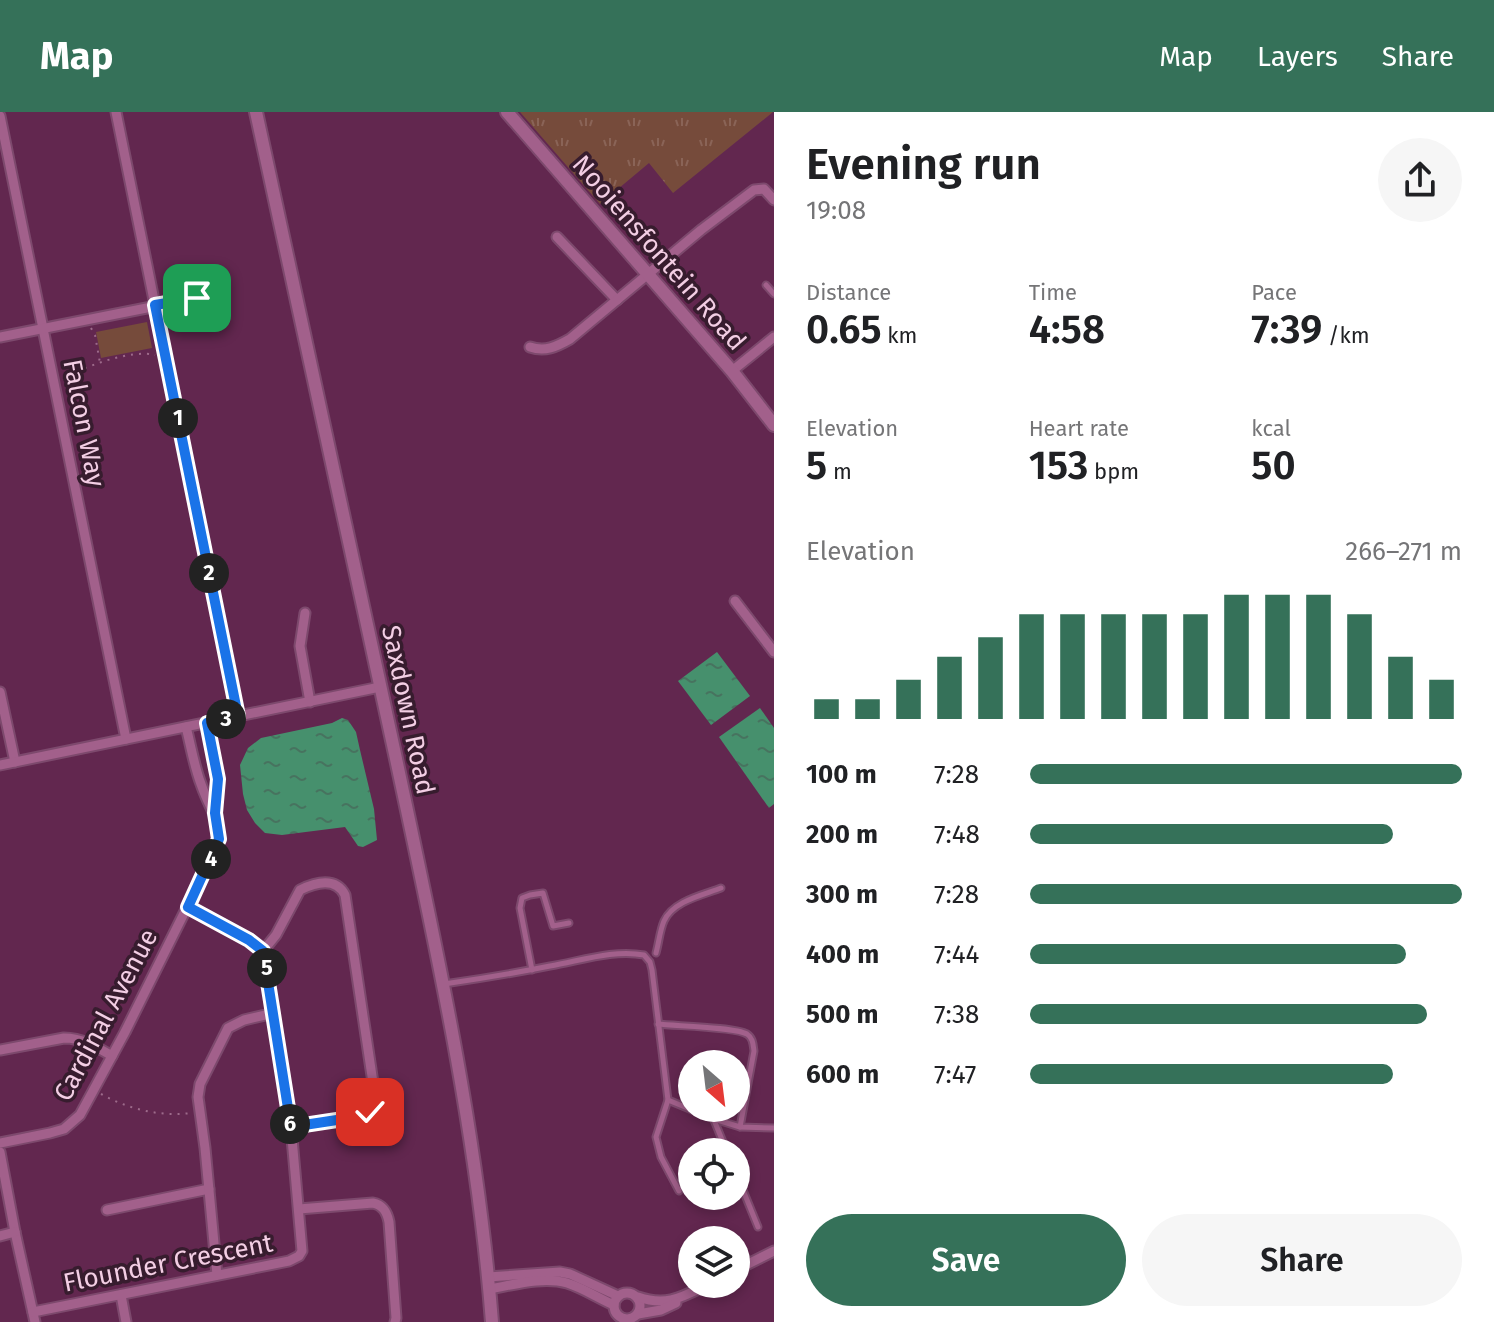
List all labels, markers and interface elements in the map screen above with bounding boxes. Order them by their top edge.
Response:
text: Map [40,33,113,79]
text: Map [1159,40,1213,73]
text: Layers [1257,40,1338,73]
text: Share [1382,40,1454,73]
text: Evening run [806,138,1041,191]
button: share [1378,138,1462,222]
street label: Nooiensfontein Road [566,149,752,357]
text: 19:08 [806,195,866,226]
pin [163,264,231,332]
icon: arrive [175,276,219,320]
text: Distance [806,279,891,306]
text: Time [1029,279,1077,306]
text: Pace [1251,279,1297,306]
text: 0.65 [806,306,881,354]
text: 4:58 [1029,306,1105,354]
text: 7:39 [1251,306,1322,354]
text: km [881,322,917,349]
text: /km [1322,322,1370,349]
street label: Falcon Way [56,357,112,489]
pin: 1 [158,398,198,438]
text: 1 [173,404,183,431]
text: Elevation [806,415,898,442]
text: Heart rate [1029,415,1129,442]
text: kcal [1251,415,1291,442]
text: 5 [806,442,827,490]
text: 153 [1029,442,1088,490]
text: 50 [1251,442,1296,490]
text: m [827,458,852,485]
text: bpm [1088,458,1139,485]
text: Elevation [806,536,915,567]
text: 266–271 m [1345,536,1462,567]
pin: 2 [189,553,229,593]
text: 2 [203,559,215,586]
street label: Saxdown Road [375,623,441,797]
pin: 3 [206,699,246,739]
text: 3 [220,705,232,732]
text: 100 m [806,759,877,790]
text: 7:28 [934,759,979,790]
text: 200 m [806,819,878,850]
text: 7:48 [934,819,980,850]
pin: 4 [191,839,231,879]
text: 4 [205,845,217,872]
text: 300 m [806,879,878,910]
text: 7:28 [934,879,979,910]
street label: Cardinal Avenue [48,924,164,1106]
text: 400 m [806,939,879,970]
text: 7:44 [934,939,979,970]
pin: 5 [247,948,287,988]
text: 5 [261,954,273,981]
text: 500 m [806,999,879,1030]
text: 7:38 [934,999,979,1030]
north arrow [678,1050,750,1122]
map controls [678,1050,750,1298]
text: 600 m [806,1059,879,1090]
text: 7:47 [934,1059,976,1090]
pin [336,1078,404,1146]
icon: check [348,1090,392,1134]
pin: 6 [270,1104,310,1144]
text: 6 [284,1110,296,1137]
button: locate [678,1138,750,1210]
button: Save [806,1214,1126,1306]
button: Share [1142,1214,1462,1306]
button: layers [678,1226,750,1298]
street label: Flounder Crescent [61,1227,276,1299]

